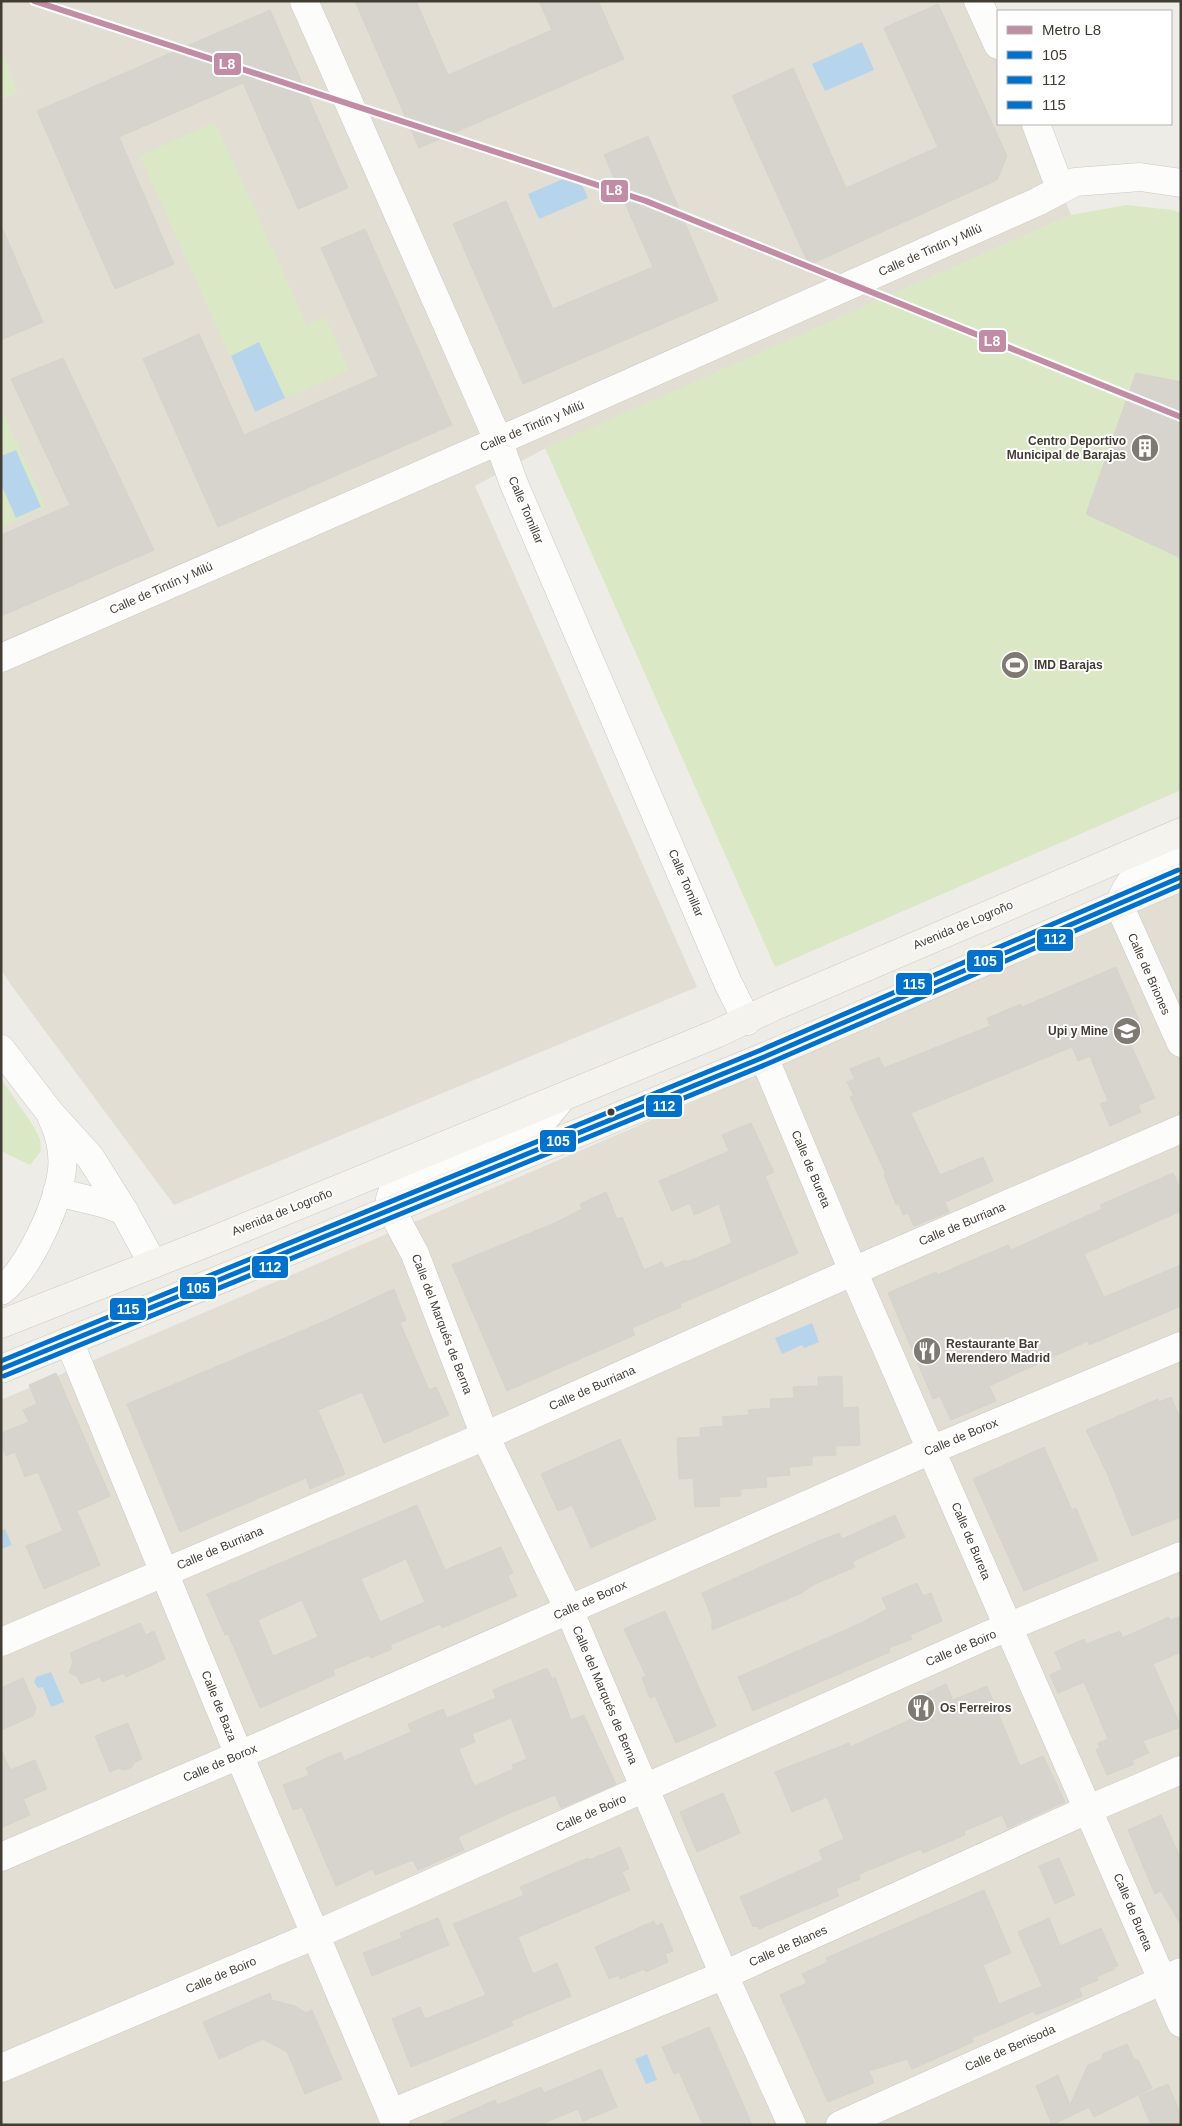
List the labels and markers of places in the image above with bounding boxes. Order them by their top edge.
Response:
building icon: Centro Deportivo Municipal de Barajas [1130,433,1160,463]
place label: Centro Deportivo Municipal de Barajas [1007,434,1126,462]
sports icon: IMD Barajas [1000,650,1030,680]
place label: IMD Barajas [1034,658,1103,672]
school or university icon: Upi y Mine [1112,1016,1142,1046]
place label: Upi y Mine [1048,1024,1108,1038]
unlabelled marker [606,1107,616,1117]
restaurant icon: Restaurante Bar Merendero Madrid [912,1336,942,1366]
place label: Restaurante Bar Merendero Madrid [946,1337,1050,1365]
restaurant icon: Os Ferreiros [906,1693,936,1723]
place label: Os Ferreiros [940,1701,1012,1715]

